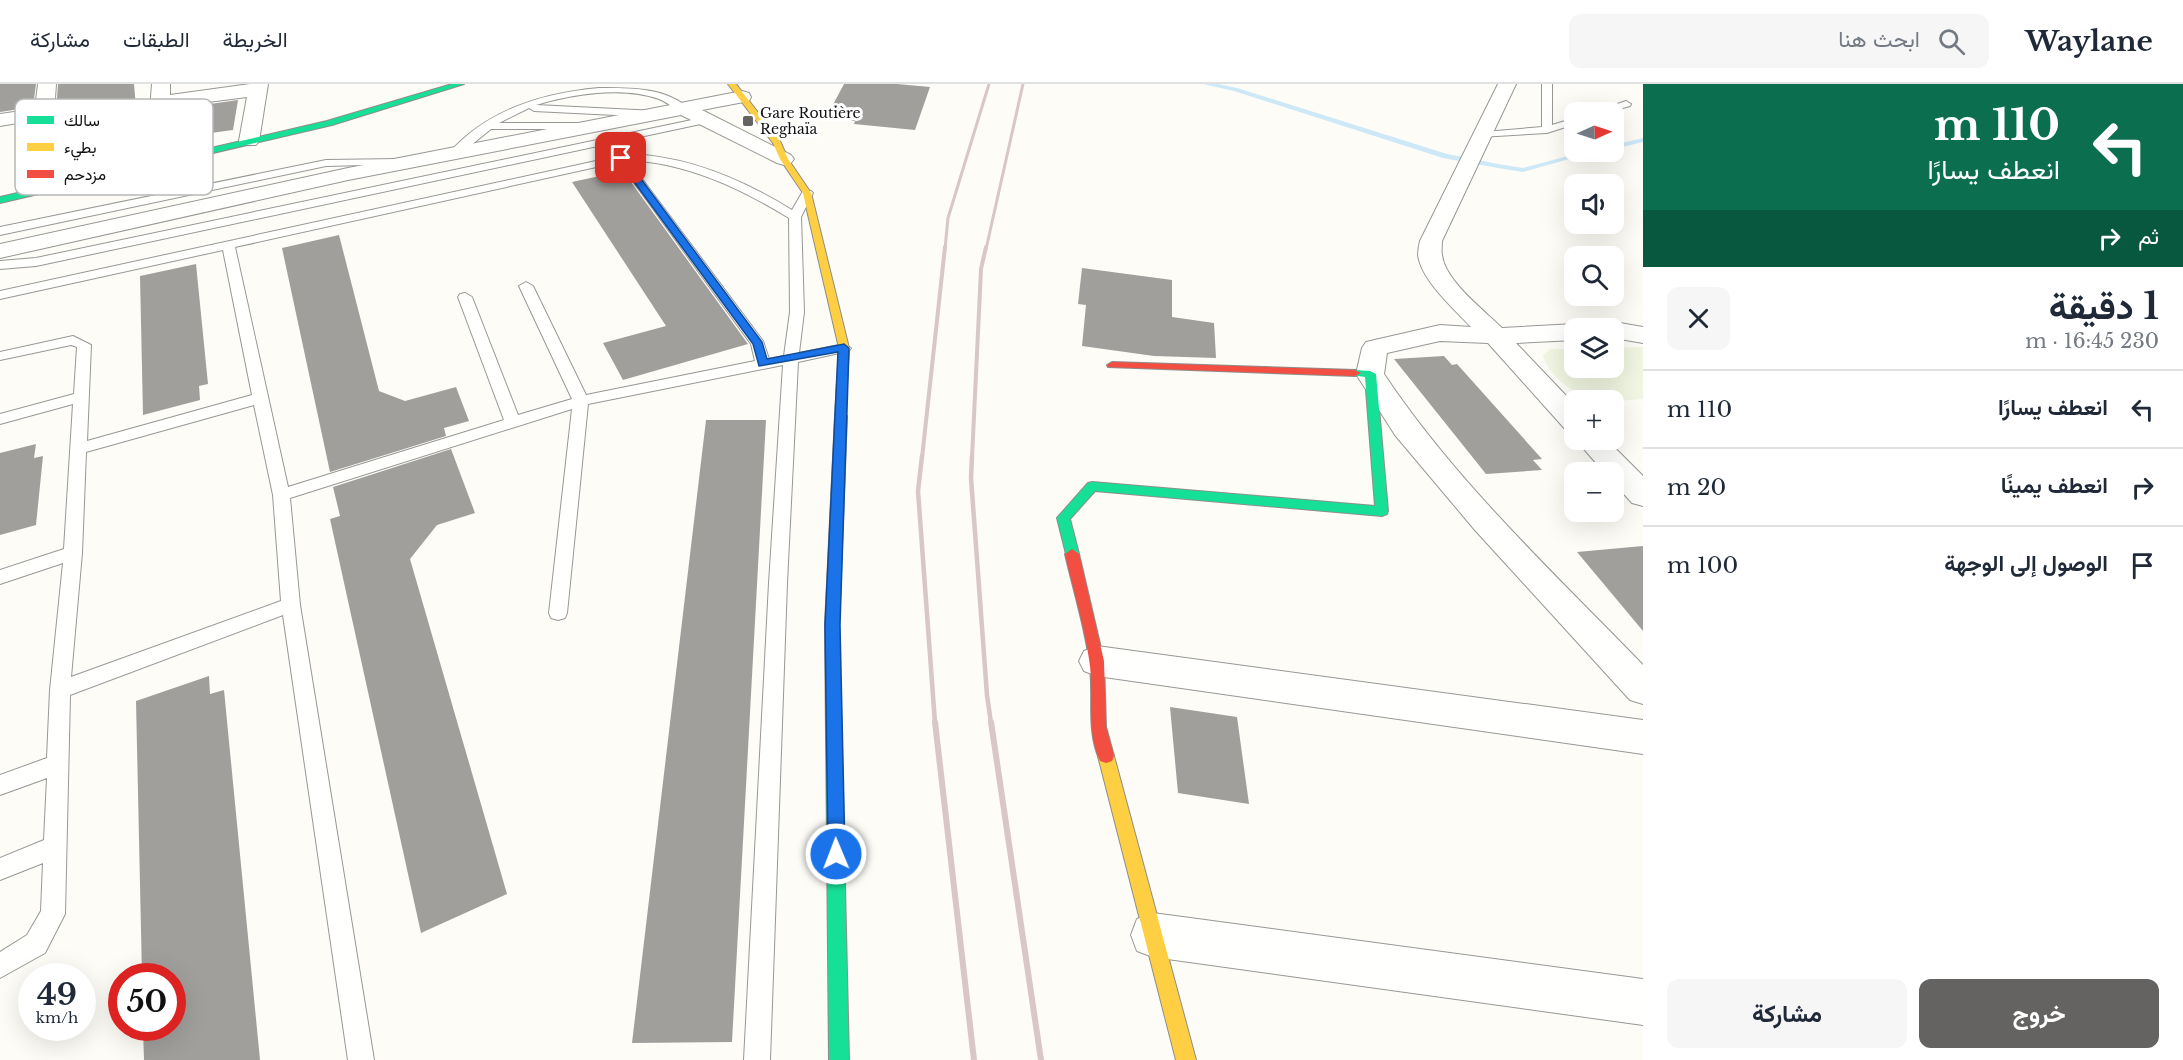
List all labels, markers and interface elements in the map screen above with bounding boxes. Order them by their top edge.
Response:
search box [1569,14,1989,68]
text: Waylane [2025,24,2153,59]
icon: search [1935,25,1968,58]
text: ابحث هنا [1838,26,1920,53]
text: مشاركة [30,27,90,53]
text: الطبقات [123,27,190,53]
text: الخريطة [223,27,288,53]
legend [15,99,213,195]
text: 110 m [1934,99,2060,151]
north arrow [1564,102,1624,162]
map controls [1564,102,1624,522]
place label: Gare Routière Reghaïa [760,104,861,138]
icon: left [2081,108,2159,186]
text: سالك [64,110,100,130]
marker: Gare Routière Reghaïa [741,114,755,128]
pin [595,132,646,183]
text: بطيء [64,137,96,161]
icon: arrive [604,141,637,174]
text: انعطف يسارًا [1928,153,2060,186]
text: مزدحم [64,164,106,185]
button: sound [1564,174,1624,234]
icon: right [2093,222,2126,255]
text: ثم [2138,223,2159,250]
button: search [1564,246,1624,306]
text: 1 دقيقة [2049,284,2159,329]
button: close [1667,287,1730,350]
button: layers [1564,318,1624,378]
text: 230 m · 16:45 [2025,329,2159,353]
button: + [1564,390,1624,450]
icon: left [2126,393,2159,426]
text: انعطف يسارًا [1998,394,2108,421]
text: 110 m [1667,396,1732,423]
button: − [1564,462,1624,522]
icon: right [2126,471,2159,504]
text: انعطف يمينًا [2001,472,2108,499]
text: 20 m [1667,474,1726,501]
icon: arrive [2126,549,2159,582]
text: الوصول إلى الوجهة [1944,550,2108,577]
text: 100 m [1667,552,1738,579]
position arrow [804,822,868,886]
speed limit sign: 50 [108,963,186,1041]
text: 49 [37,976,77,1013]
button: مشاركة [1667,979,1907,1048]
button: خروج [1919,979,2159,1048]
text: km/h [36,1008,78,1027]

